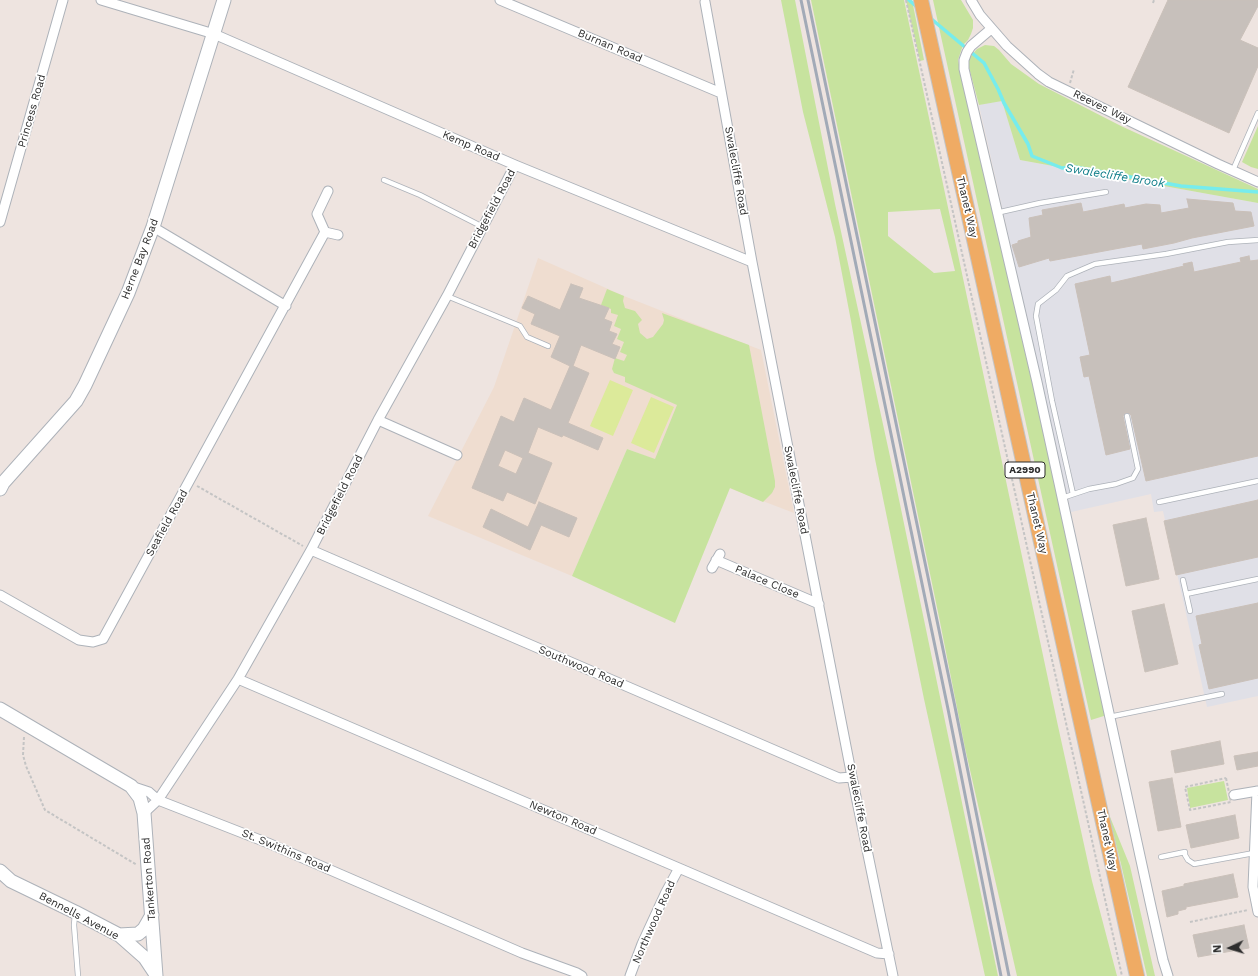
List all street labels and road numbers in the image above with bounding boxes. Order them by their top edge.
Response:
street label: Burnan Road [576,26,644,66]
street label: Princess Road [15,73,49,149]
street label: Reeves Way [1071,87,1133,127]
street label: Swalecliffe Road [722,126,750,216]
street label: Kemp Road [440,128,502,164]
street label: Bridgefield Road [465,167,519,251]
street label: Thanet Way [954,175,980,239]
street label: Herne Bay Road [119,217,161,301]
street label: Swalecliffe Road [781,445,811,535]
street label: Bridgefield Road [314,453,366,537]
road number: A2990 [1005,462,1045,478]
street label: Seafield Road [143,487,191,559]
street label: Thanet Way [1024,491,1050,555]
street label: Palace Close [733,563,801,601]
street label: Southwood Road [536,643,626,691]
street label: Swalecliffe Road [844,763,874,853]
street label: Newton Road [527,798,599,838]
street label: Thanet Way [1094,808,1120,872]
street label: St. Swithins Road [240,826,332,876]
street label: Tankerton Road [139,837,159,921]
street label: Northwood Road [630,878,678,966]
street label: Bennells Avenue [37,889,121,943]

